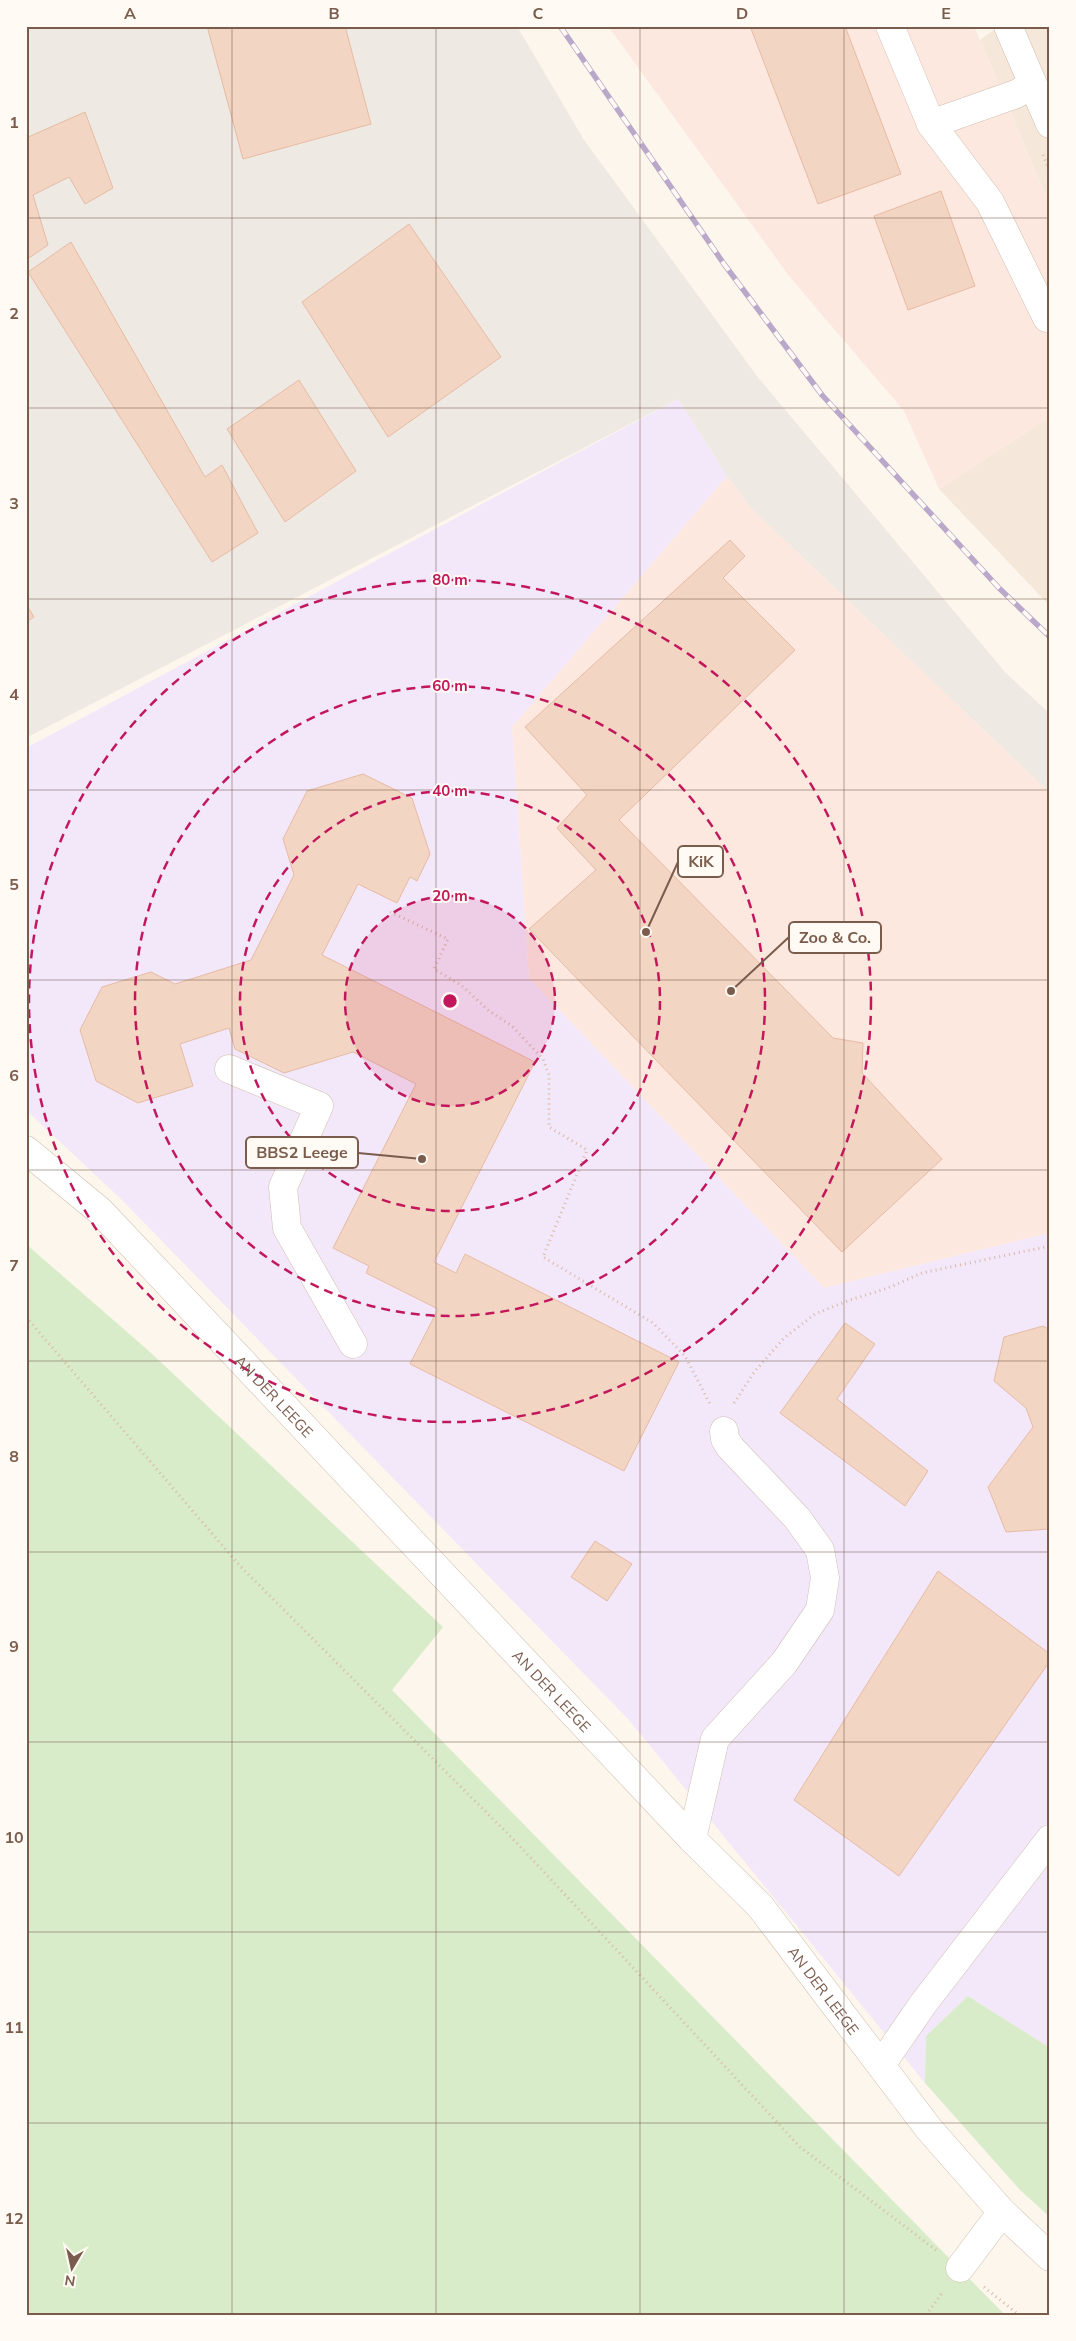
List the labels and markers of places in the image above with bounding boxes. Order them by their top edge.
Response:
callout: KiK [678,846,723,877]
callout: Zoo & Co. [789,922,881,953]
centre of rings [441,992,459,1010]
callout: BBS2 Leege [246,1137,358,1168]

